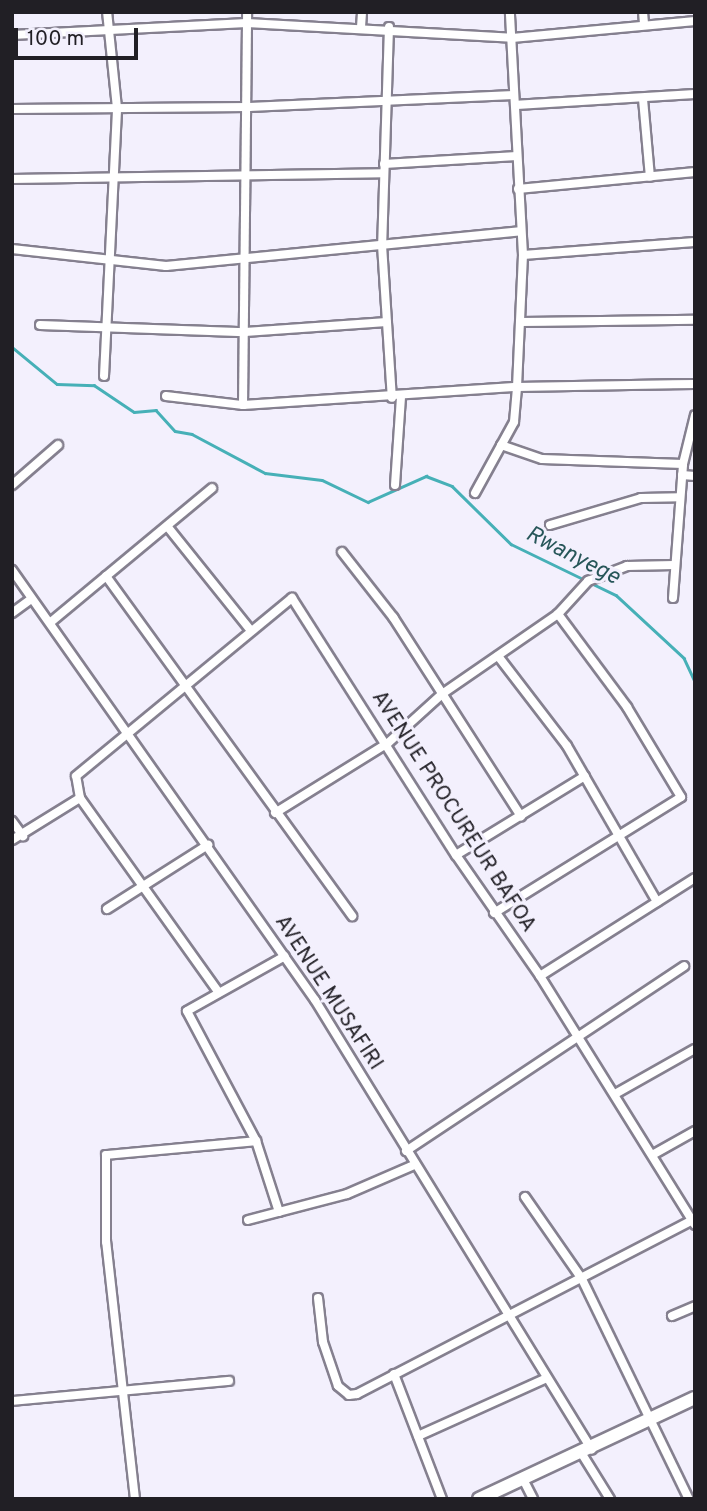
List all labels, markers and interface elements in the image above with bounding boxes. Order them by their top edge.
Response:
scale bar [18,14,142,58]
text: 100 m [27,26,84,53]
water label: Rwanyege [520,522,624,592]
street label: AVENUE PROCUREUR BAFOA [365,687,541,937]
street label: AVENUE MUSAFIRI [269,911,387,1075]

